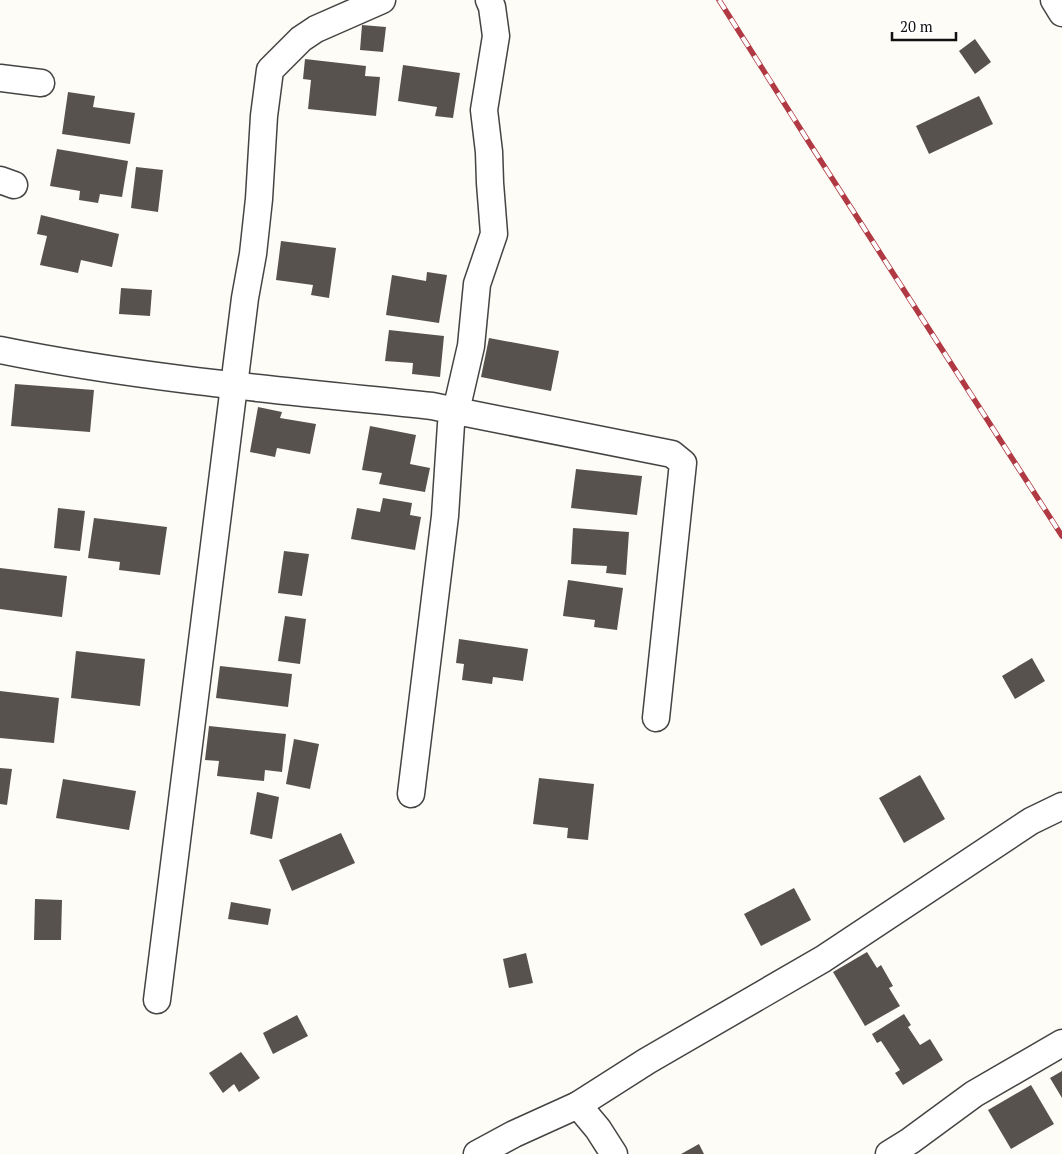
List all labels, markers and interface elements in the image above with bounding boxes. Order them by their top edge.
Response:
scale bar [892,10,956,42]
text: 20 m [900,16,933,36]

